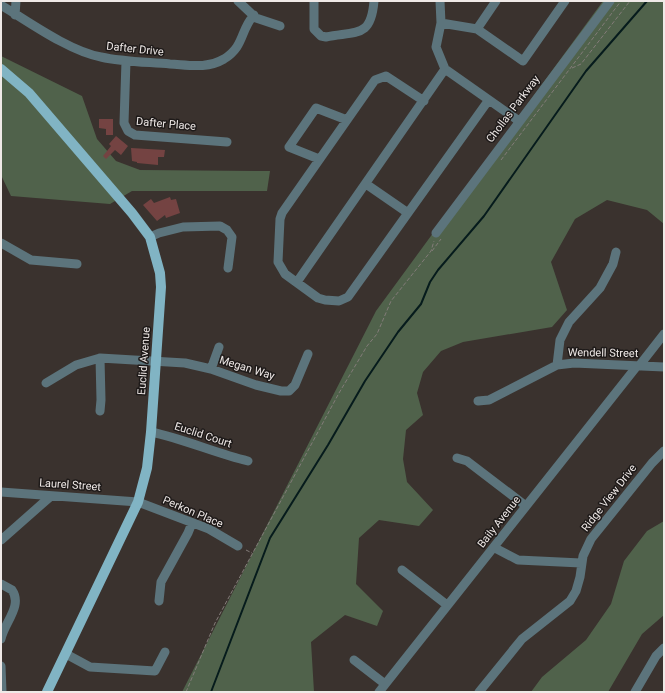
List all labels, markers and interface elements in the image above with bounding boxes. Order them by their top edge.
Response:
street label: Dafter Drive [106,40,164,58]
street label: Chollas Parkway [484,72,543,145]
street label: Dafter Place [135,115,197,133]
street label: Euclid Avenue [135,326,153,395]
street label: Wendell Street [568,346,639,360]
street label: Megan Way [218,353,277,383]
street label: Euclid Court [173,420,234,450]
street label: Ridge View Drive [579,462,639,534]
street label: Laurel Street [39,476,102,494]
street label: Perkon Place [161,493,225,531]
street label: Baily Avenue [475,493,523,550]

